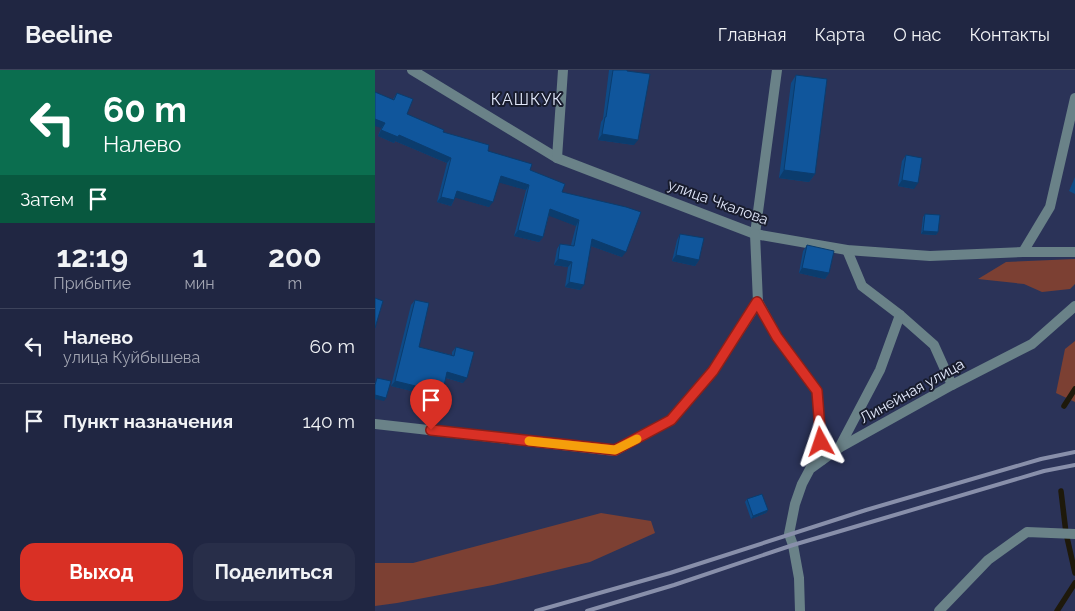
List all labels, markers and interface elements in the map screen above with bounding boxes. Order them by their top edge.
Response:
text: Beeline [25,20,113,49]
text: Главная [718,24,786,45]
text: Карта [814,24,865,45]
text: О нас [893,24,941,45]
text: Контакты [969,24,1050,45]
text: 60 m [103,89,187,130]
icon: left [20,90,85,155]
district label: КАШКУК [491,90,563,109]
text: Налево [103,131,181,157]
street label: улица Чкалова [665,175,771,229]
icon: arrive [84,185,112,213]
text: Затем [20,188,74,210]
text: 12:19 [56,239,128,274]
text: 1 [192,239,207,274]
text: 200 [268,239,322,274]
text: Прибытие [53,274,131,293]
text: мин [185,274,215,293]
text: m [287,274,302,293]
text: Налево [63,326,133,348]
icon: left [20,332,48,360]
text: 60 m [310,335,355,357]
text: улица Куйбышева [63,348,200,367]
street label: Линейная улица [857,355,967,427]
pin [410,379,452,430]
icon: arrive [417,386,445,414]
icon: arrive [20,407,48,435]
text: Пункт назначения [63,410,233,432]
text: 140 m [303,410,355,432]
position arrow [794,415,846,467]
button: Выход [20,543,183,601]
button: Поделиться [193,543,355,601]

